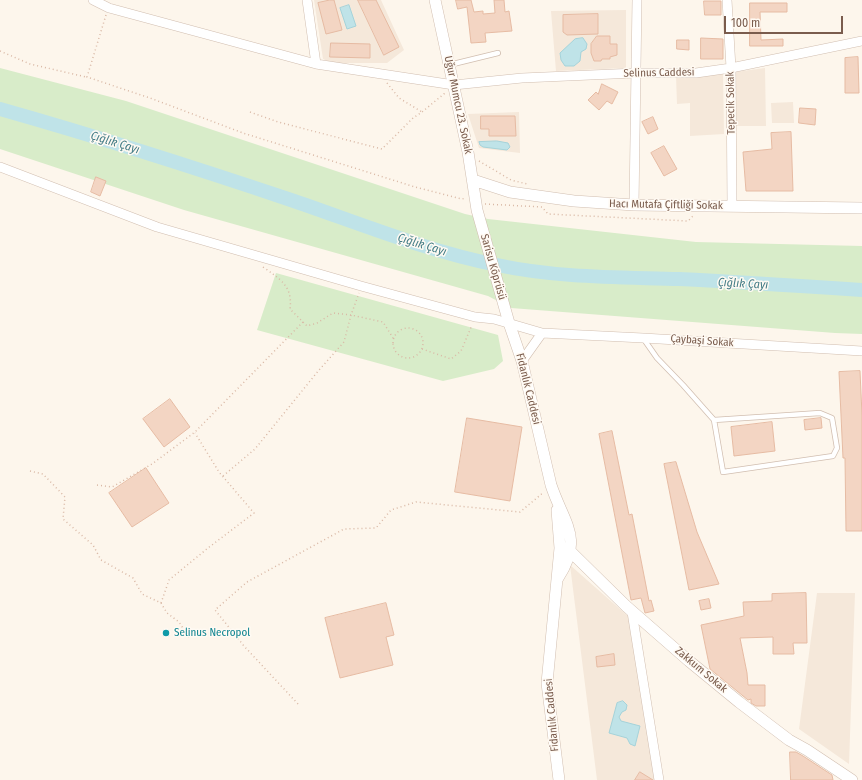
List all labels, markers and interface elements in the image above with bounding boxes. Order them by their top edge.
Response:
scale bar [726,8,845,34]
text: 100 m [731,16,760,30]
street label: Uğur Mumcu 23. Sokak [441,55,475,155]
street label: Selinus Caddesi [623,66,695,80]
street label: Tepecik Sokak [724,71,738,135]
water label: Çığlık Çayı [89,129,141,157]
street label: Hacı Mutafa Çiftliği Sokak [609,197,723,213]
water label: Çığlık Çayı [396,231,448,259]
street label: Sarisu Kōprüsü [477,233,509,301]
water label: Çığlık Çayı [717,275,769,293]
street label: Çaybaşi Sokak [670,332,734,350]
street label: Fidanlık Caddesi [513,352,543,426]
place label: Selinus Necropol [174,626,250,640]
marker: Selinus Necropol [161,628,171,638]
street label: Zakkum Sokak [672,644,730,696]
street label: Fidanlık Caddesi [542,678,562,752]

